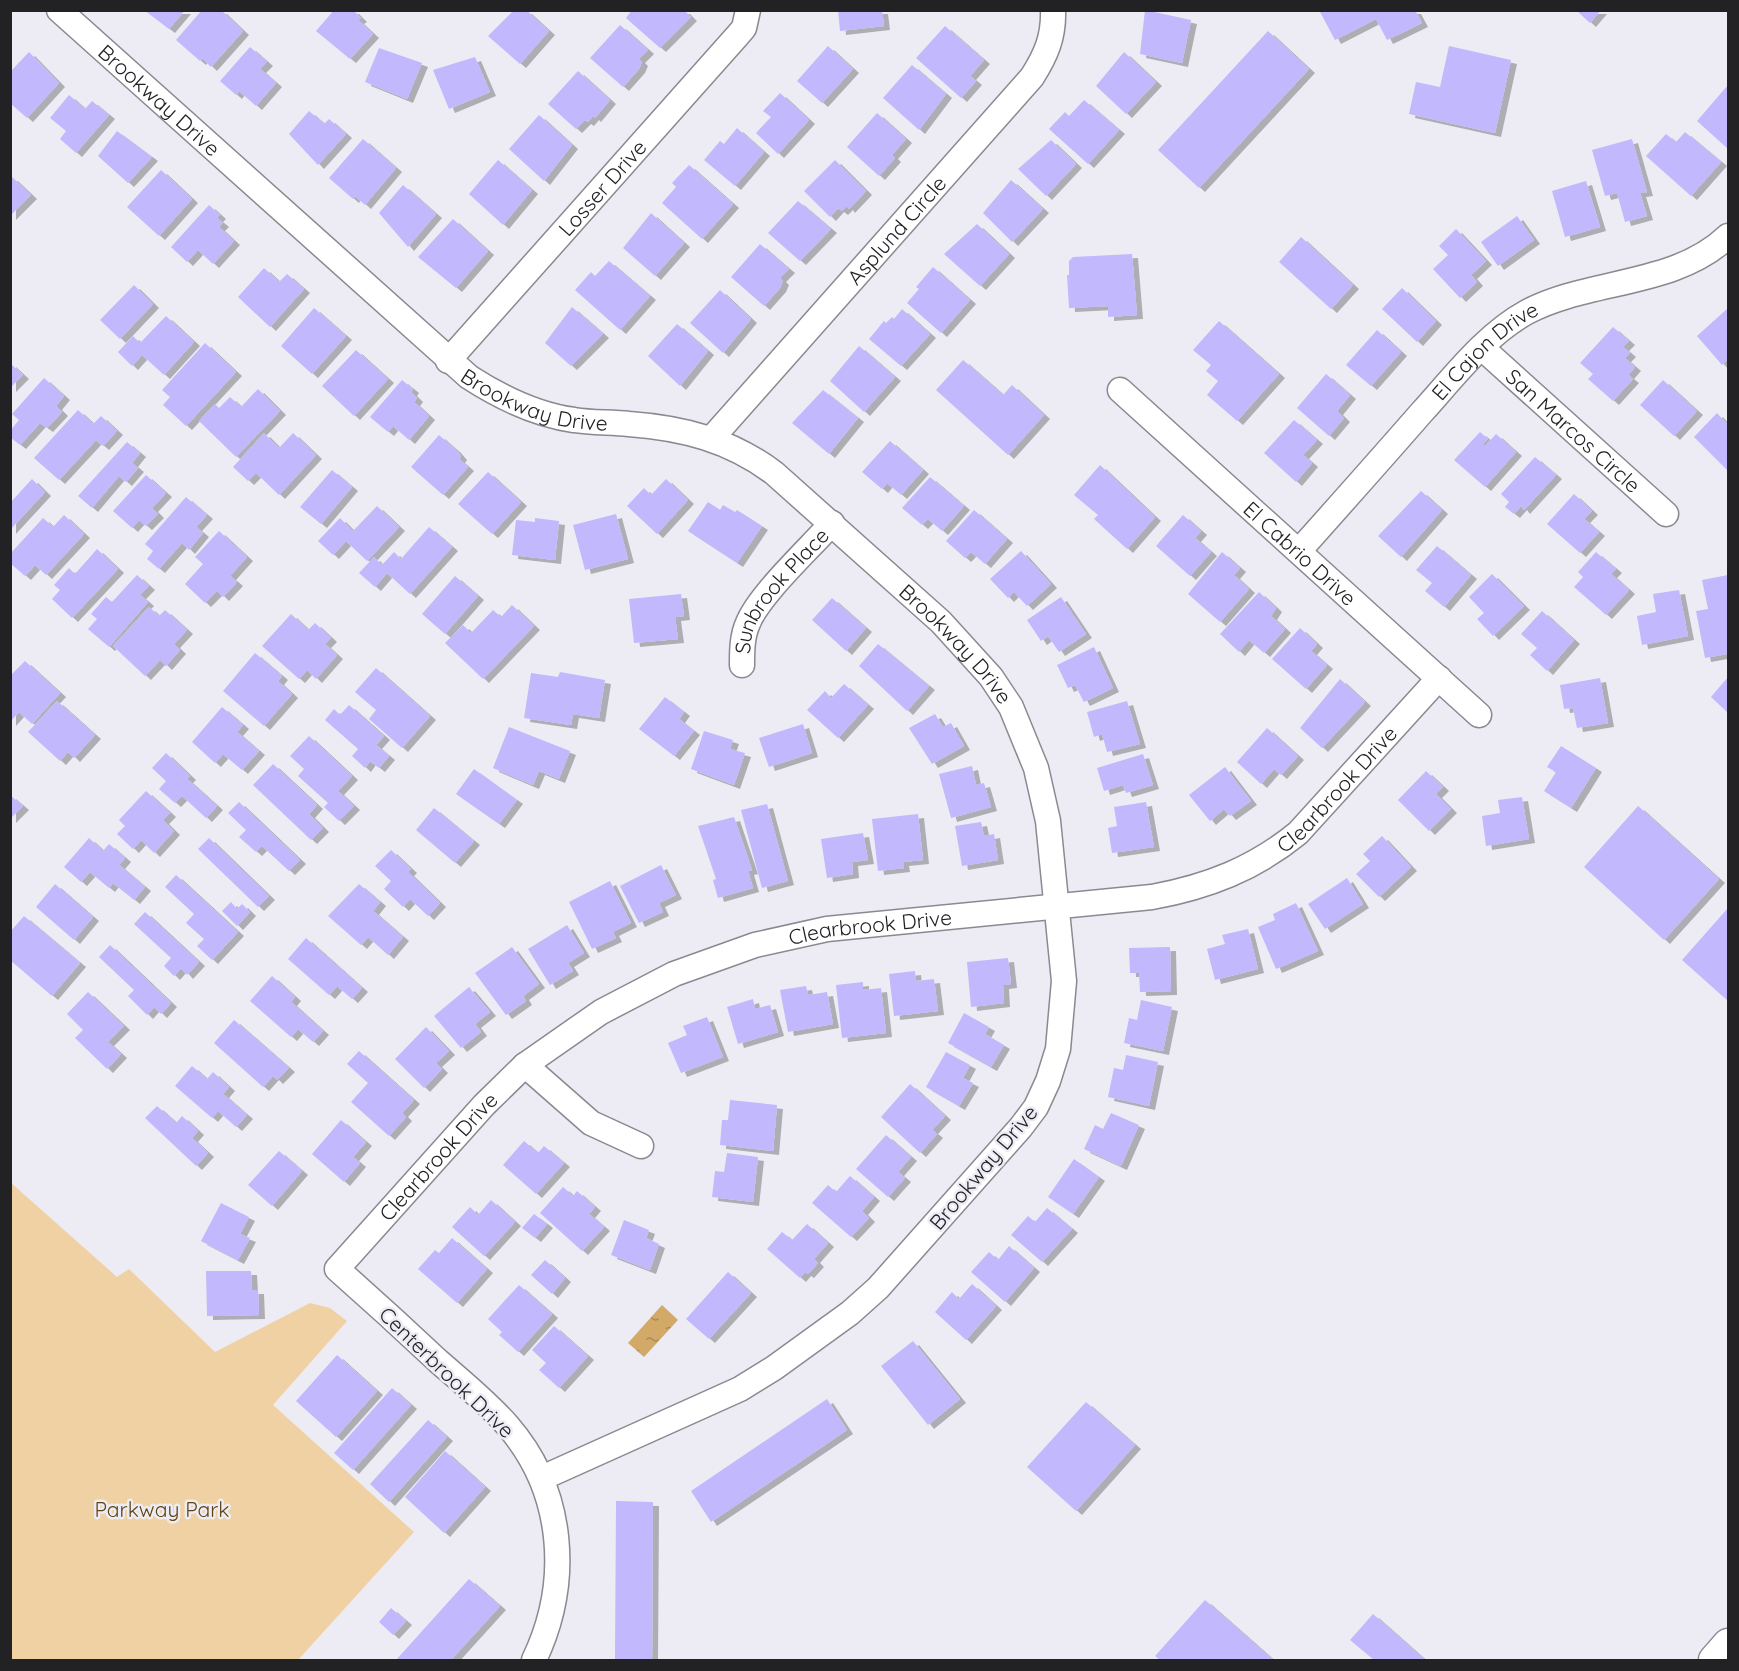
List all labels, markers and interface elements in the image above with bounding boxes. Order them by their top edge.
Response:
street label: Brookway Drive [93,39,226,161]
street label: Losser Drive [553,134,652,241]
street label: Asplund Circle [841,170,951,290]
street label: El Cajon Drive [1426,296,1542,405]
street label: Brookway Drive [456,362,608,436]
street label: San Marcos Circle [1501,363,1646,498]
street label: El Cabrio Drive [1238,495,1362,611]
street label: Sunbrook Place [729,522,834,655]
street label: Brookway Drive [894,578,1018,709]
street label: Clearbrook Drive [1271,720,1402,858]
street label: Clearbrook Drive [786,904,953,950]
street label: Clearbrook Drive [374,1086,503,1226]
street label: Brookway Drive [923,1099,1043,1235]
street label: Centerbrook Drive [374,1301,520,1443]
park label: Parkway Park [94,1496,230,1522]

